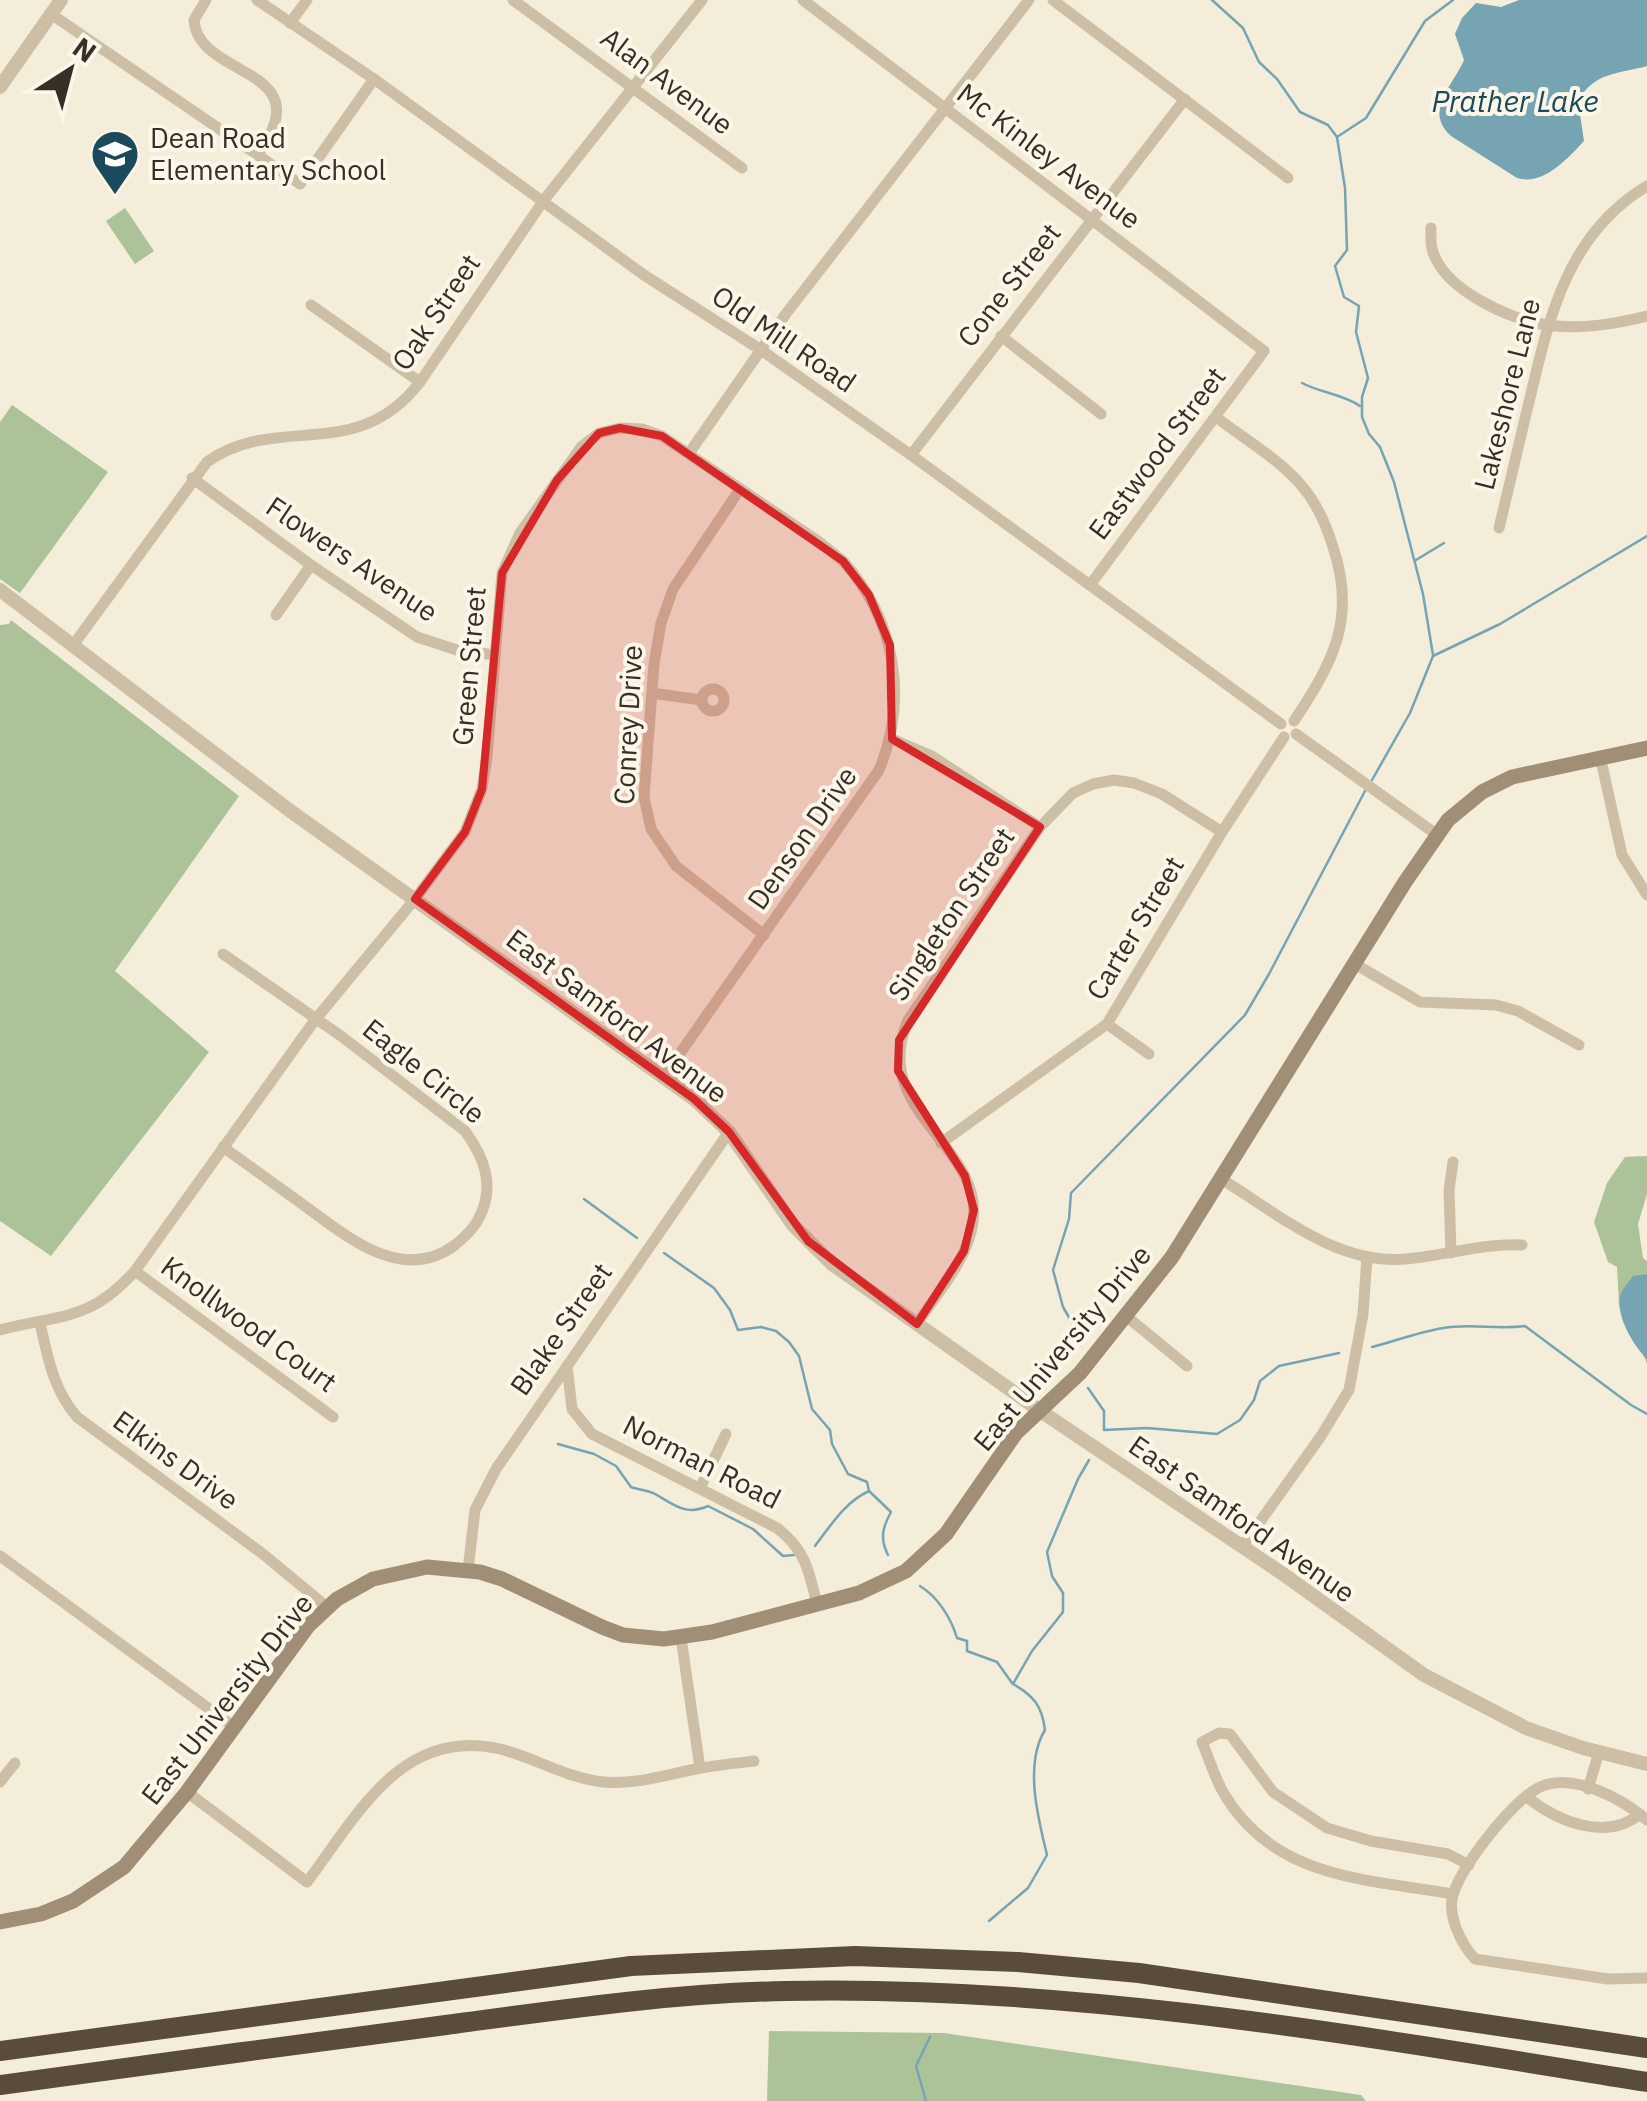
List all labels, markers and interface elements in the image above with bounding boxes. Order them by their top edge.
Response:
street label: Alan Avenue [594,19,741,142]
north arrow [20,20,120,120]
text: N [66,28,104,70]
street label: Mc Kinley Avenue [950,74,1149,237]
water label: Prather Lake [1431,81,1599,120]
place label: Dean Road Elementary School [150,119,386,188]
school or university icon: Dean Road Elementary School [89,128,141,196]
street label: Cone Street [949,215,1069,354]
street label: Oak Street [383,246,488,377]
street label: Old Mill Road [705,277,863,400]
street label: Lakeshore Lane [1465,294,1548,494]
street label: Eastwood Street [1080,359,1234,546]
street label: Flowers Avenue [259,487,445,630]
street label: Green Street [443,585,494,747]
street label: Conrey Drive [605,644,650,806]
street label: Denson Drive [739,759,865,917]
street label: Singleton Street [879,820,1022,1008]
street label: Carter Street [1077,849,1192,1006]
street label: East Samford Avenue [499,920,735,1111]
street label: Eagle Circle [355,1010,493,1131]
street label: East University Drive [964,1237,1159,1458]
street label: Knollwood Court [154,1247,345,1400]
street label: Blake Street [501,1255,620,1402]
street label: Elkins Drive [106,1401,247,1518]
street label: Norman Road [617,1406,787,1517]
street label: East Samford Avenue [1122,1427,1363,1611]
street label: East University Drive [133,1586,321,1812]

